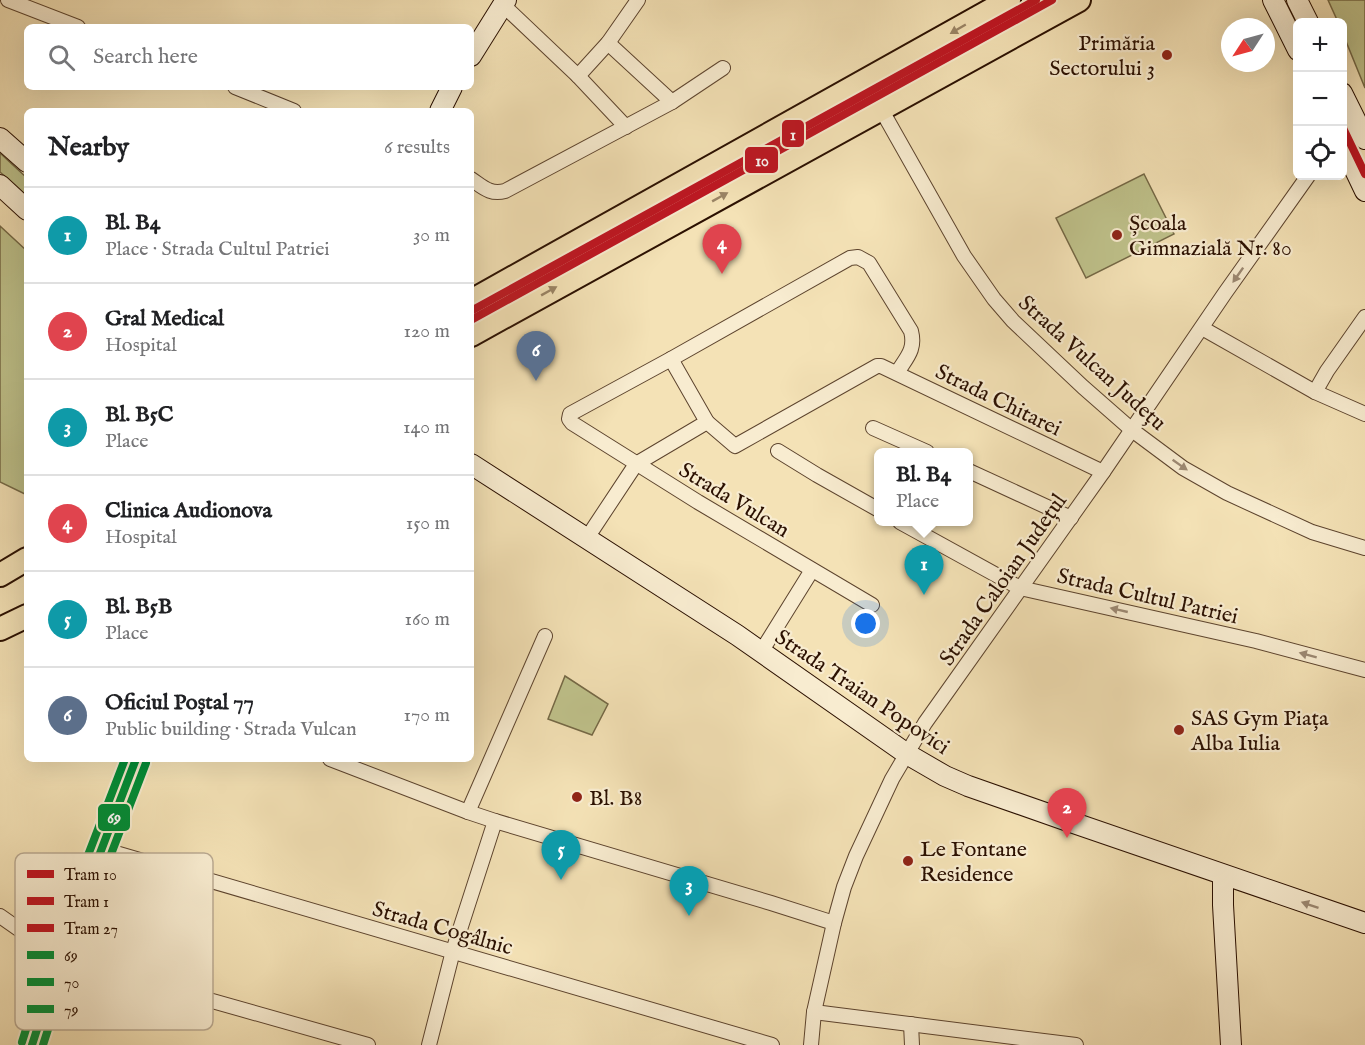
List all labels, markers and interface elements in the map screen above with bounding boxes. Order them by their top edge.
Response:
north arrow [1221,18,1275,72]
map controls [1293,18,1347,180]
button: + [1293,18,1347,72]
search box [24,24,474,90]
one-way arrow [949,24,966,34]
place label: Primăria Sectorului 3 [1049,30,1155,83]
icon: search [45,41,78,74]
text: Search here [93,43,198,71]
marker: Primăria Sectorului 3 [1160,48,1174,62]
button: − [1293,72,1347,126]
line badge: 1 [781,119,805,148]
text: 1 [790,126,796,146]
button: locate [1293,126,1347,180]
text: Nearby [48,131,129,164]
text: 6 results [384,135,450,160]
line badge: 10 [744,146,779,174]
text: 10 [755,152,769,172]
one-way arrow [712,192,729,202]
text: Bl. B4 [105,209,160,237]
place label: Școala Gimnazială Nr. 80 [1129,210,1292,263]
text: 1 [64,223,71,248]
text: 30 m [413,223,450,248]
pin: 4 [702,224,742,274]
marker: Școala Gimnazială Nr. 80 [1110,228,1124,242]
text: Place · Strada Cultul Patriei [105,237,330,262]
one-way arrow [1233,267,1244,283]
one-way arrow [541,286,558,296]
street label: Strada Vulcan Județu [1012,290,1172,437]
text: Gral Medical [105,305,224,333]
text: 2 [63,319,72,344]
text: 120 m [404,319,450,344]
pin: 6 [516,332,556,381]
text: Hospital [105,333,177,358]
street label: Strada Chitarei [930,358,1066,443]
text: Bl. B5C [105,401,173,429]
text: 3 [64,415,71,440]
text: 140 m [403,415,450,440]
text: Place [105,429,148,454]
popup [874,448,973,526]
street label: Strada Vulcan [673,457,795,545]
one-way arrow [1171,459,1187,471]
text: Bl. B4 [896,461,951,489]
text: Place [896,489,939,514]
street label: Strada Caloian Județul [934,489,1074,672]
text: Clinica Audionova [105,497,272,525]
text: 4 [63,511,72,536]
text: 150 m [406,511,450,536]
text: Hospital [105,525,177,550]
pin: 1 [904,546,944,595]
street label: Strada Cultul Patriei [1054,563,1241,631]
text: Bl. B5B [105,593,172,621]
one-way arrow [1109,605,1128,614]
text: 5 [64,607,71,632]
text: 160 m [404,607,450,632]
your location [851,609,880,638]
text: Place [105,621,148,646]
street label: Strada Traian Popovici [769,624,955,762]
one-way arrow [1299,650,1317,659]
text: Oficiul Poștal 77 [105,689,254,717]
text: 6 [63,703,72,728]
text: 170 m [404,703,450,728]
place label: SAS Gym Piața Alba Iulia [1190,705,1329,758]
text: Public building · Strada Vulcan [105,717,357,742]
marker: SAS Gym Piața Alba Iulia [1172,723,1186,737]
place label: Bl. B8 [589,785,642,813]
pin: 2 [1048,788,1086,838]
marker: Bl. B8 [570,790,584,804]
line badge: 69 [97,803,131,832]
text: 69 [107,809,121,829]
pin: 5 [542,830,580,880]
place label: Le Fontane Residence [920,836,1027,889]
legend [15,853,213,1030]
marker: Le Fontane Residence [901,854,915,868]
text: Tram 10 [64,866,117,886]
pin: 3 [670,866,708,916]
text: Tram 1 [64,893,109,913]
street label: Strada Cogâlnic [369,896,516,962]
one-way arrow [1301,899,1319,909]
text: Tram 27 [64,920,118,940]
text: 69 [64,947,78,967]
text: 70 [64,974,79,994]
text: 79 [64,1001,78,1021]

